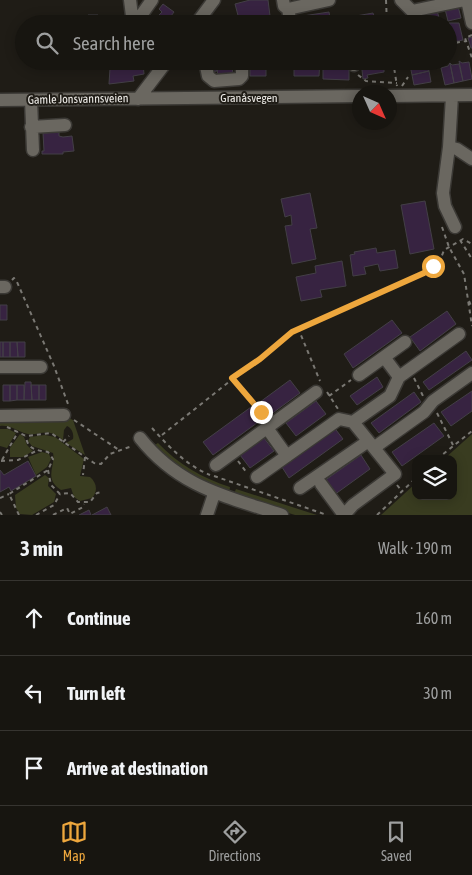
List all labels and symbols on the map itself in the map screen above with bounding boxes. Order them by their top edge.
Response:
north arrow [352,85,397,130]
street label: Gamle Jonsvannsveien [27,91,129,107]
street label: Granåsvegen [220,91,278,105]
route start [422,255,445,278]
route end [250,401,273,424]

